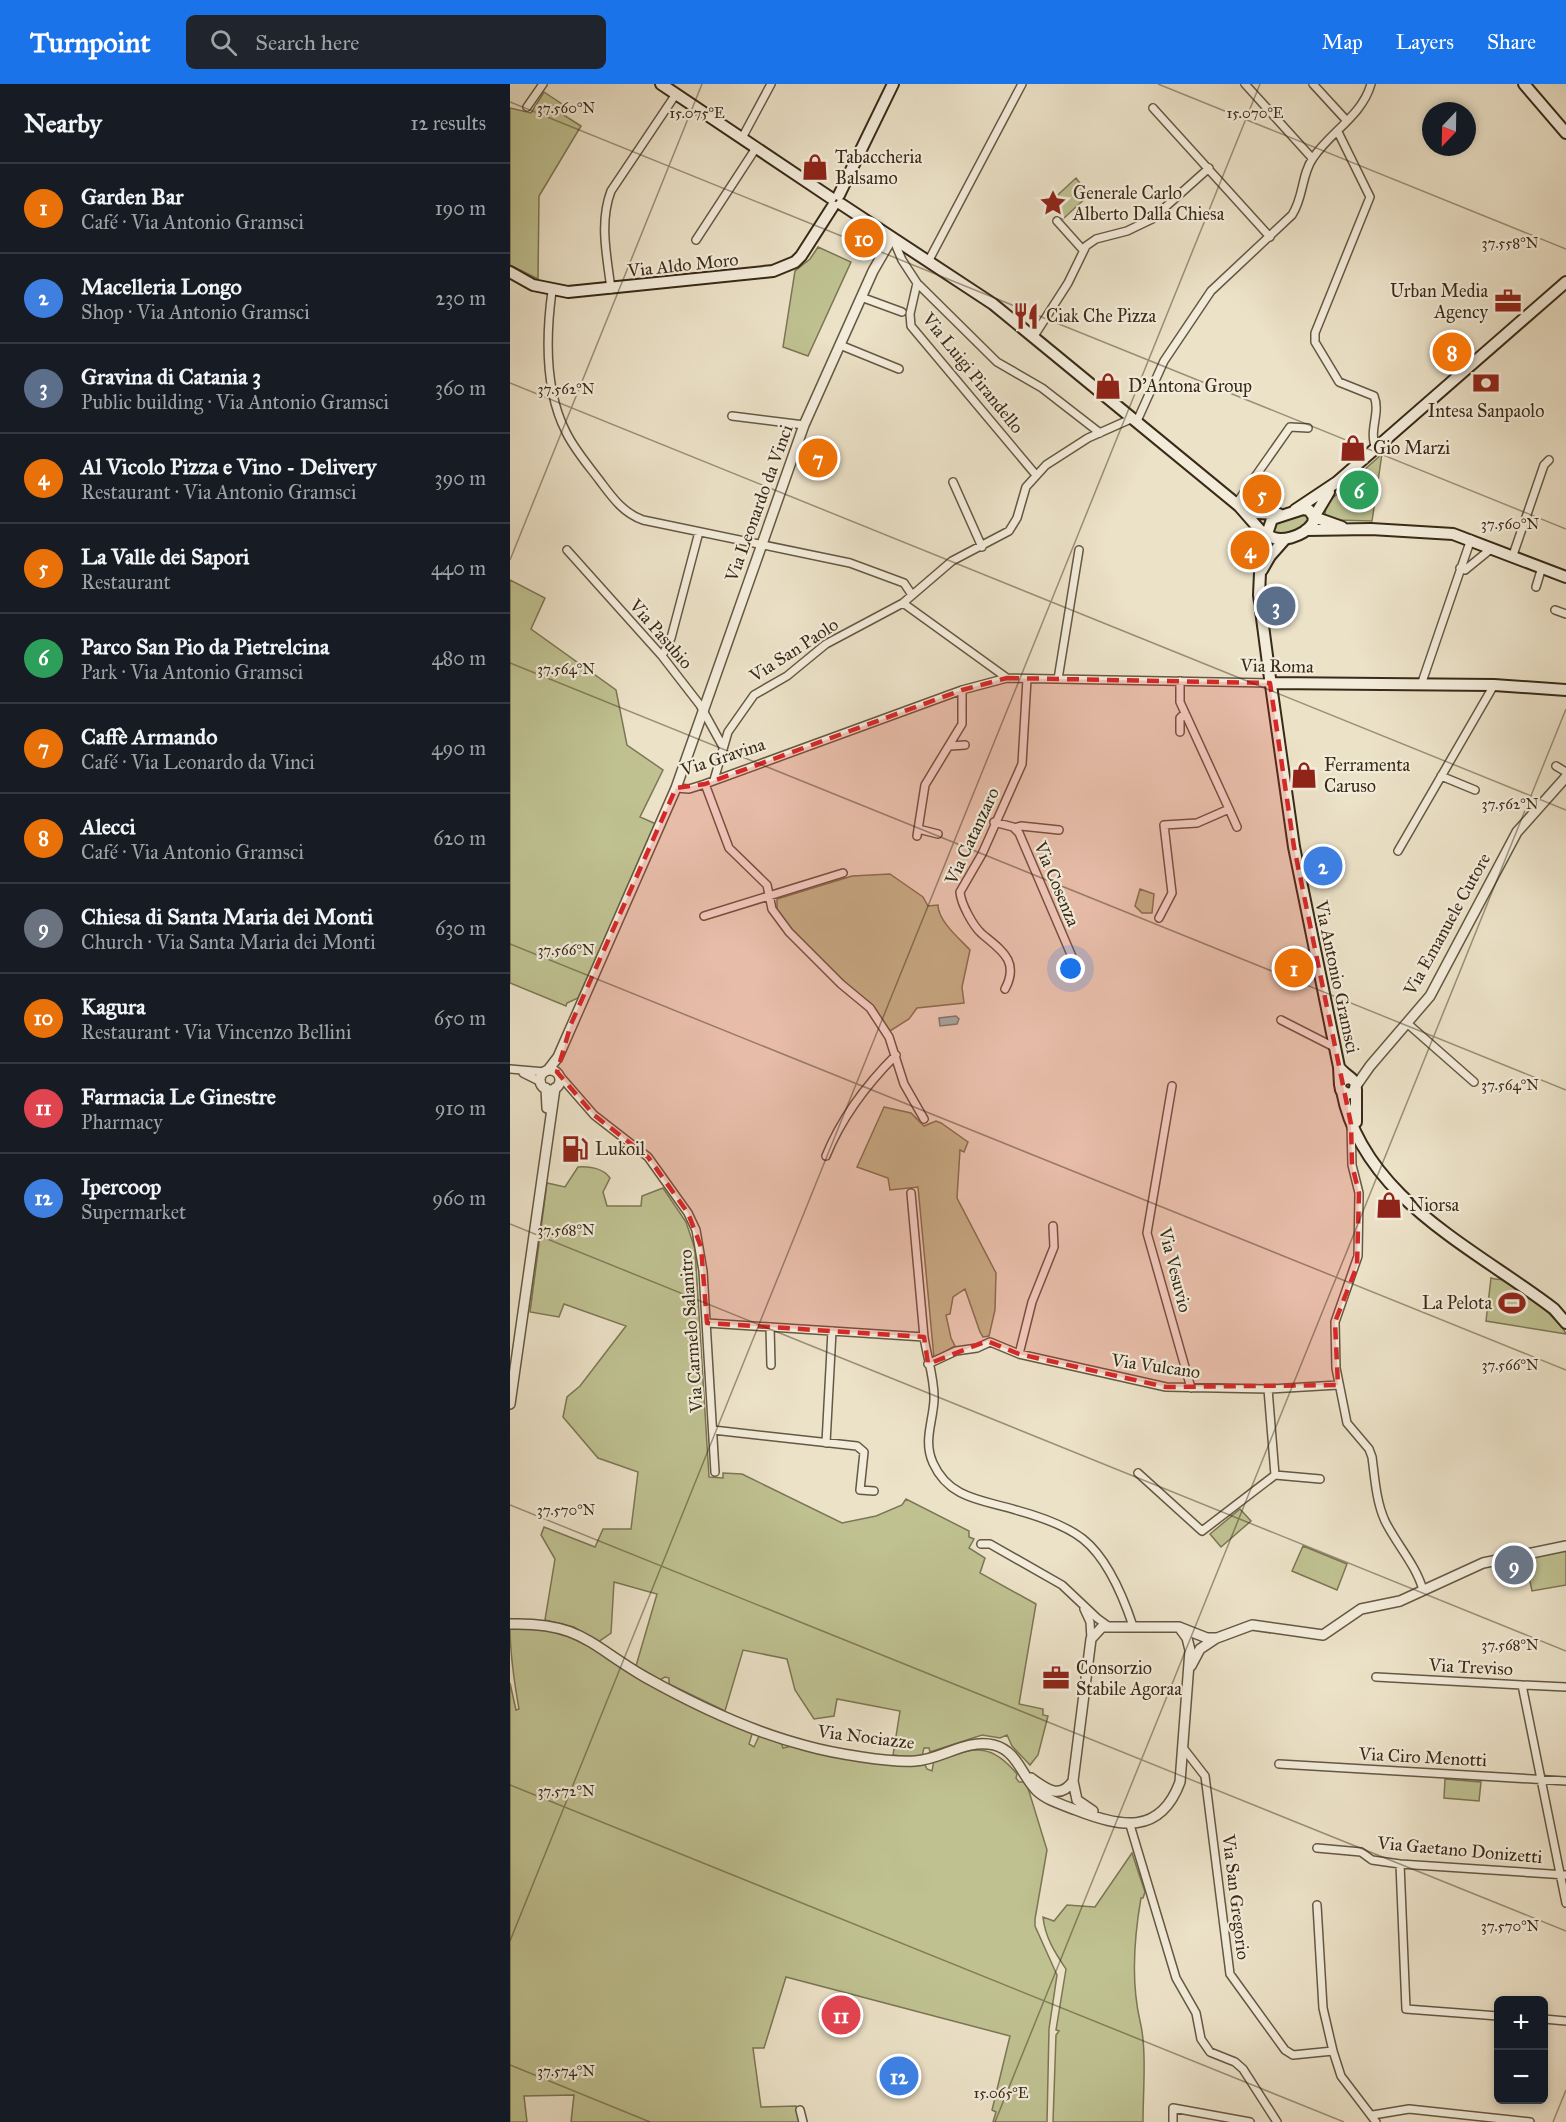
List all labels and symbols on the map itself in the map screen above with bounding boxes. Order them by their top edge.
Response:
text: 37.560°N [537,99,595,117]
north arrow [1422,102,1476,156]
text: 15.075°E [669,104,725,122]
text: 15.070°E [1226,104,1284,122]
place label: Tabaccheria Balsamo [835,146,923,189]
shop icon: Tabaccheria Balsamo [800,152,830,182]
place label: Generale Carlo Alberto Dalla Chiesa [1072,182,1225,225]
place icon: Generale Carlo Alberto Dalla Chiesa [1038,188,1068,218]
pin: 10 [844,216,884,260]
text: 37.558°N [1482,234,1539,252]
street label: Via Aldo Moro [625,248,740,282]
place label: Urban Media Agency [1390,280,1489,324]
office icon: Urban Media Agency [1493,286,1523,316]
restaurant icon: Ciak Che Pizza [1011,301,1041,331]
place label: Ciak Che Pizza [1046,305,1157,327]
street label: Via Luigi Pirandello [916,308,1028,438]
pin: 8 [1432,330,1472,374]
bank icon: Intesa Sanpaolo [1471,368,1501,398]
shop icon: D'Antona Group [1093,371,1123,401]
place label: D'Antona Group [1128,375,1252,397]
text: 37.562°N [538,380,595,398]
place label: Intesa Sanpaolo [1428,400,1544,422]
street label: Via Leonardo da Vinci [720,422,798,585]
shop icon: Gio Marzi [1338,433,1368,463]
pin: 7 [798,436,838,481]
place label: Gio Marzi [1373,437,1450,459]
pin: 6 [1340,468,1378,512]
pin: 5 [1242,472,1281,516]
text: 37.560°N [1481,515,1539,533]
pin: 4 [1230,528,1270,572]
pin: 3 [1256,584,1296,628]
street label: Via Pasubio [624,594,697,673]
street label: Via San Paolo [745,613,842,687]
street label: Via Roma [1239,654,1314,678]
text: 37.564°N [537,660,595,678]
street label: Via Gravina [677,733,768,781]
place label: Ferramenta Caruso [1324,754,1411,797]
shop icon: Ferramenta Caruso [1289,760,1319,790]
street label: Via Catanzaro [940,784,1004,889]
text: 37.562°N [1482,795,1539,813]
street label: Via Cosenza [1029,837,1085,930]
pin: 2 [1304,844,1342,888]
street label: Via Emanuele Cutore [1398,849,1495,1000]
street label: Via Antonio Gramsci [1310,898,1364,1055]
text: 37.566°N [537,941,595,959]
pin: 1 [1274,946,1314,990]
your location [1056,954,1085,983]
text: 37.564°N [1481,1076,1539,1094]
fuel station icon: Lukoil [560,1134,590,1164]
place label: Lukoil [595,1138,645,1160]
shop icon: Niorsa [1374,1190,1404,1220]
place label: Niorsa [1409,1194,1460,1216]
text: 37.568°N [537,1221,595,1239]
street label: Via Vesuvio [1154,1224,1196,1315]
street label: Via Carmelo Salanitro [674,1249,708,1414]
sports icon: La Pelota [1497,1288,1527,1318]
place label: La Pelota [1422,1292,1492,1314]
street label: Via Vulcano [1109,1349,1202,1383]
text: 37.566°N [1481,1356,1539,1374]
text: 37.570°N [537,1501,596,1519]
pin: 9 [1494,1542,1534,1588]
text: 37.568°N [1481,1636,1539,1654]
street label: Via Treviso [1427,1654,1514,1680]
place label: Consorzio Stabile Agoraa [1076,1657,1182,1701]
office icon: Consorzio Stabile Agoraa [1041,1663,1071,1693]
street label: Via Nociazze [815,1720,916,1754]
street label: Via Ciro Menotti [1357,1743,1488,1771]
text: 37.572°N [537,1782,595,1800]
street label: Via San Gregorio [1216,1832,1255,1961]
street label: Via Gaetano Donizetti [1376,1832,1543,1868]
text: 37.570°N [1481,1917,1540,1935]
pin: 11 [822,1992,860,2038]
pin: 12 [880,2054,918,2098]
text: 37.574°N [537,2062,595,2080]
text: 15.065°E [973,2084,1029,2102]

